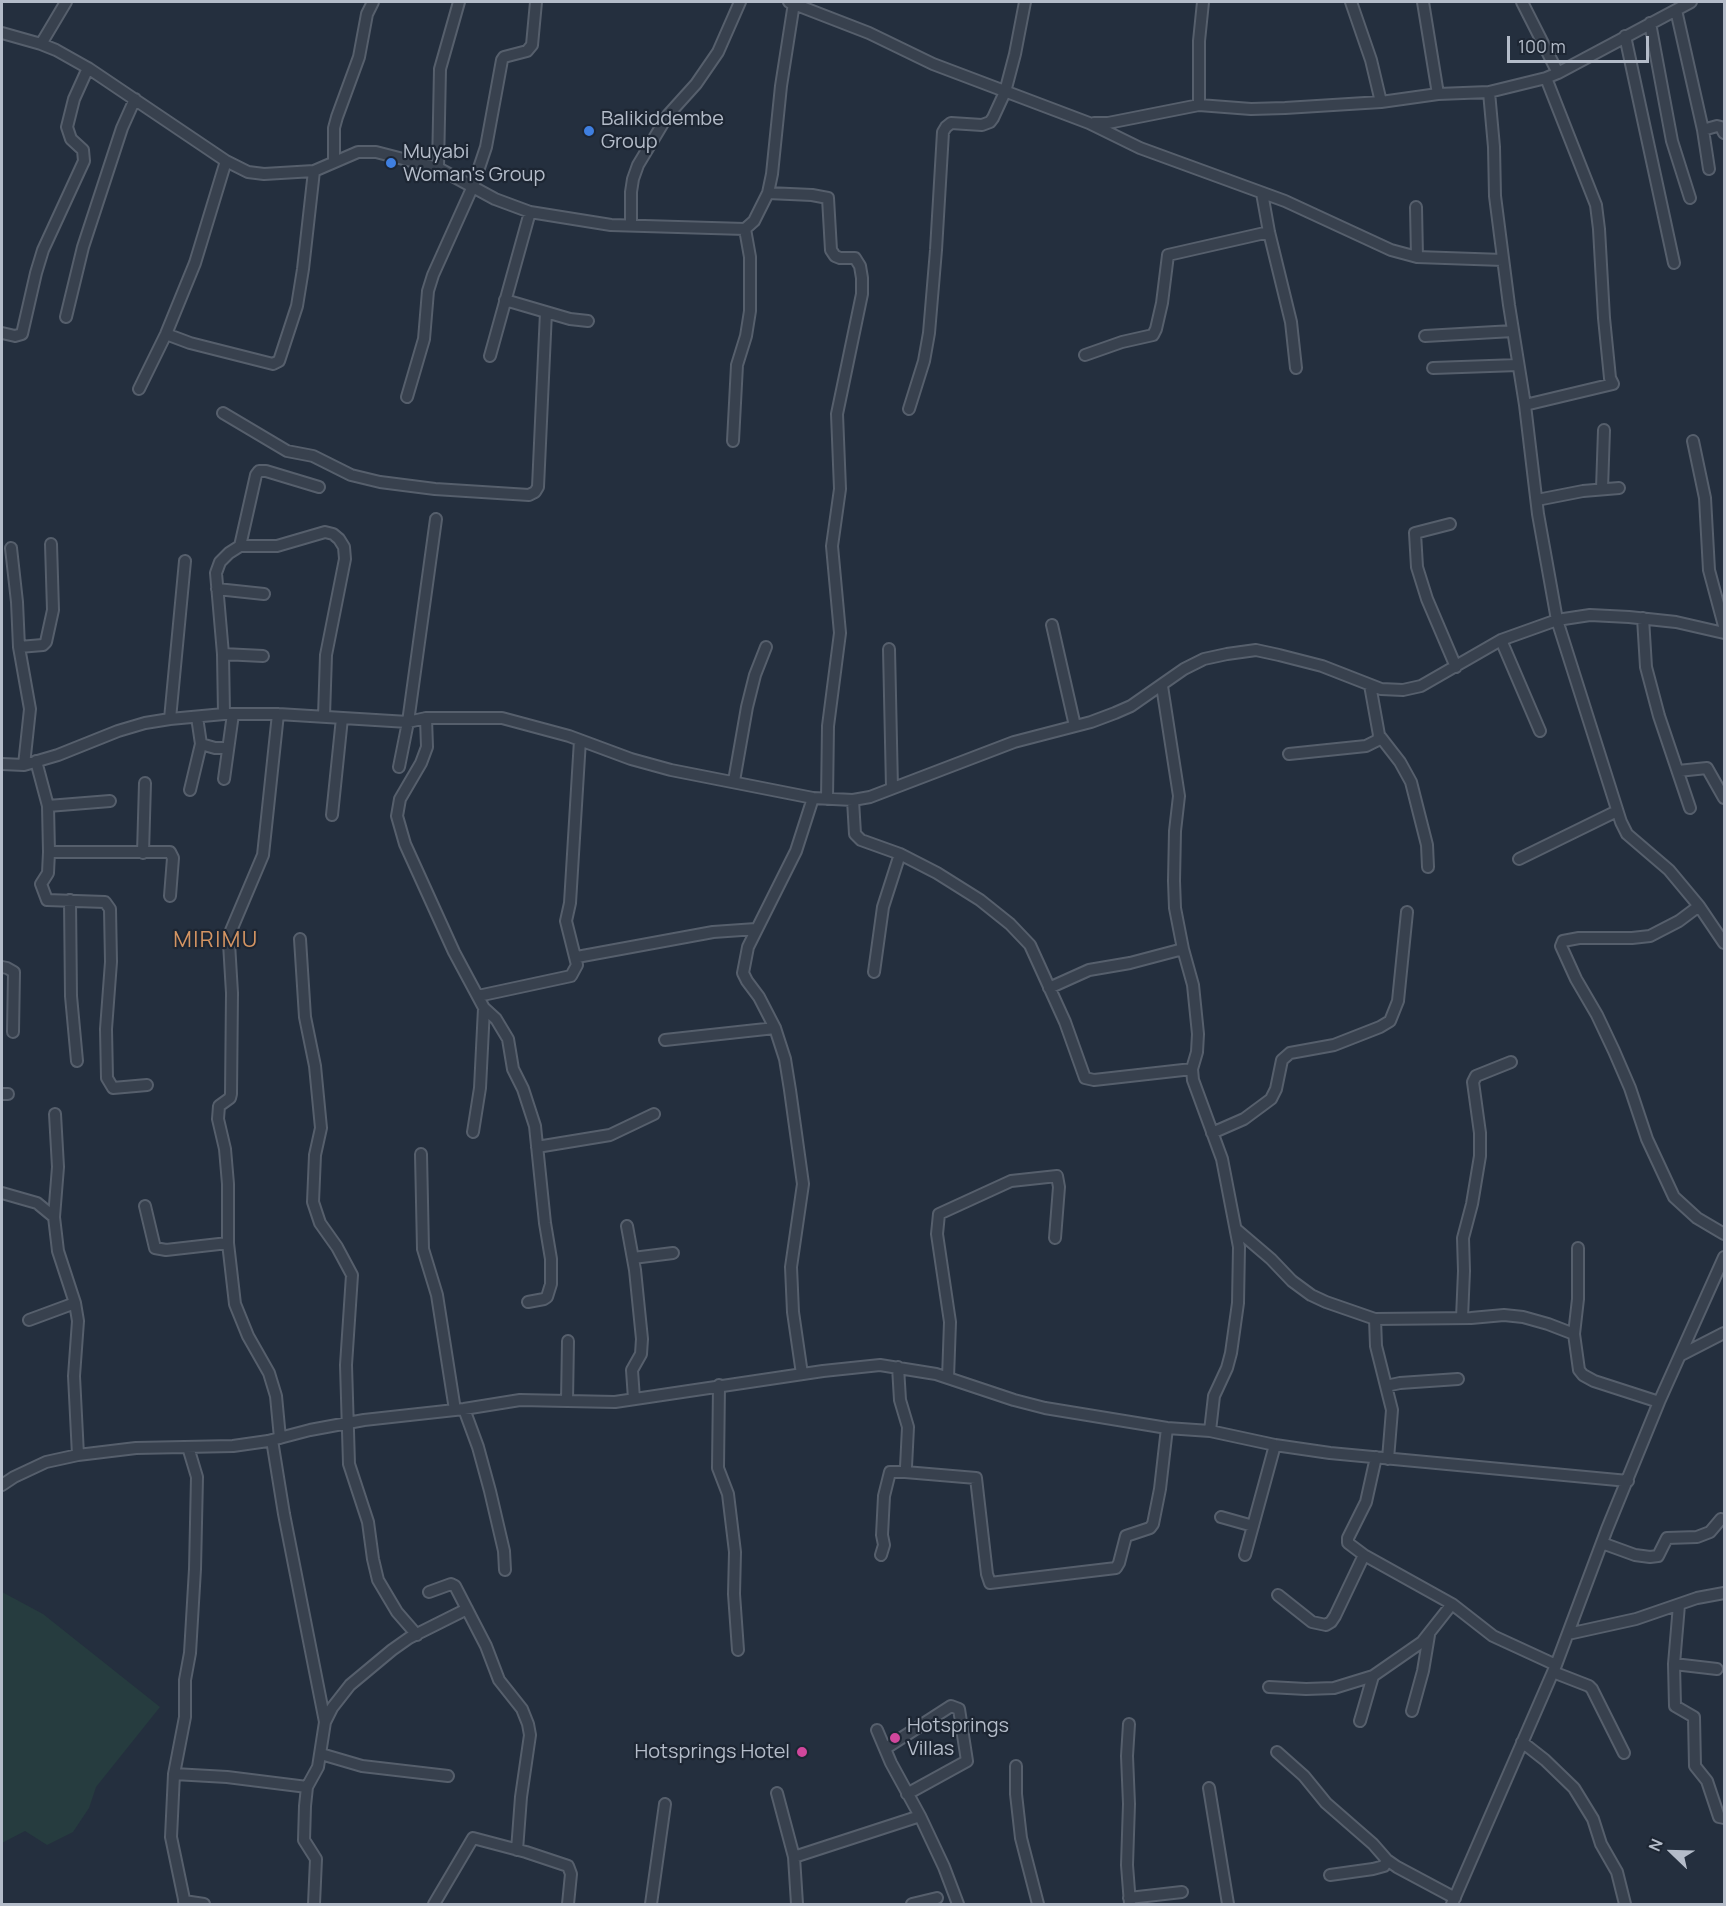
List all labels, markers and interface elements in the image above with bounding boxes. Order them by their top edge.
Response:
scale bar [1510,24,1652,62]
text: 100 m [1518,34,1566,58]
place label: Balikiddembe Group [601,107,724,154]
marker: Balikiddembe Group [582,124,596,138]
place label: Muyabi Woman's Group [403,140,545,187]
marker: Muyabi Woman's Group [384,156,398,170]
district label: MIRIMU [173,928,259,954]
place label: Hotsprings Villas [907,1714,1009,1761]
marker: Hotsprings Villas [888,1731,902,1745]
place label: Hotsprings Hotel [635,1740,790,1764]
marker: Hotsprings Hotel [795,1745,809,1759]
north arrow [1642,1822,1702,1882]
text: N [1643,1835,1668,1855]

